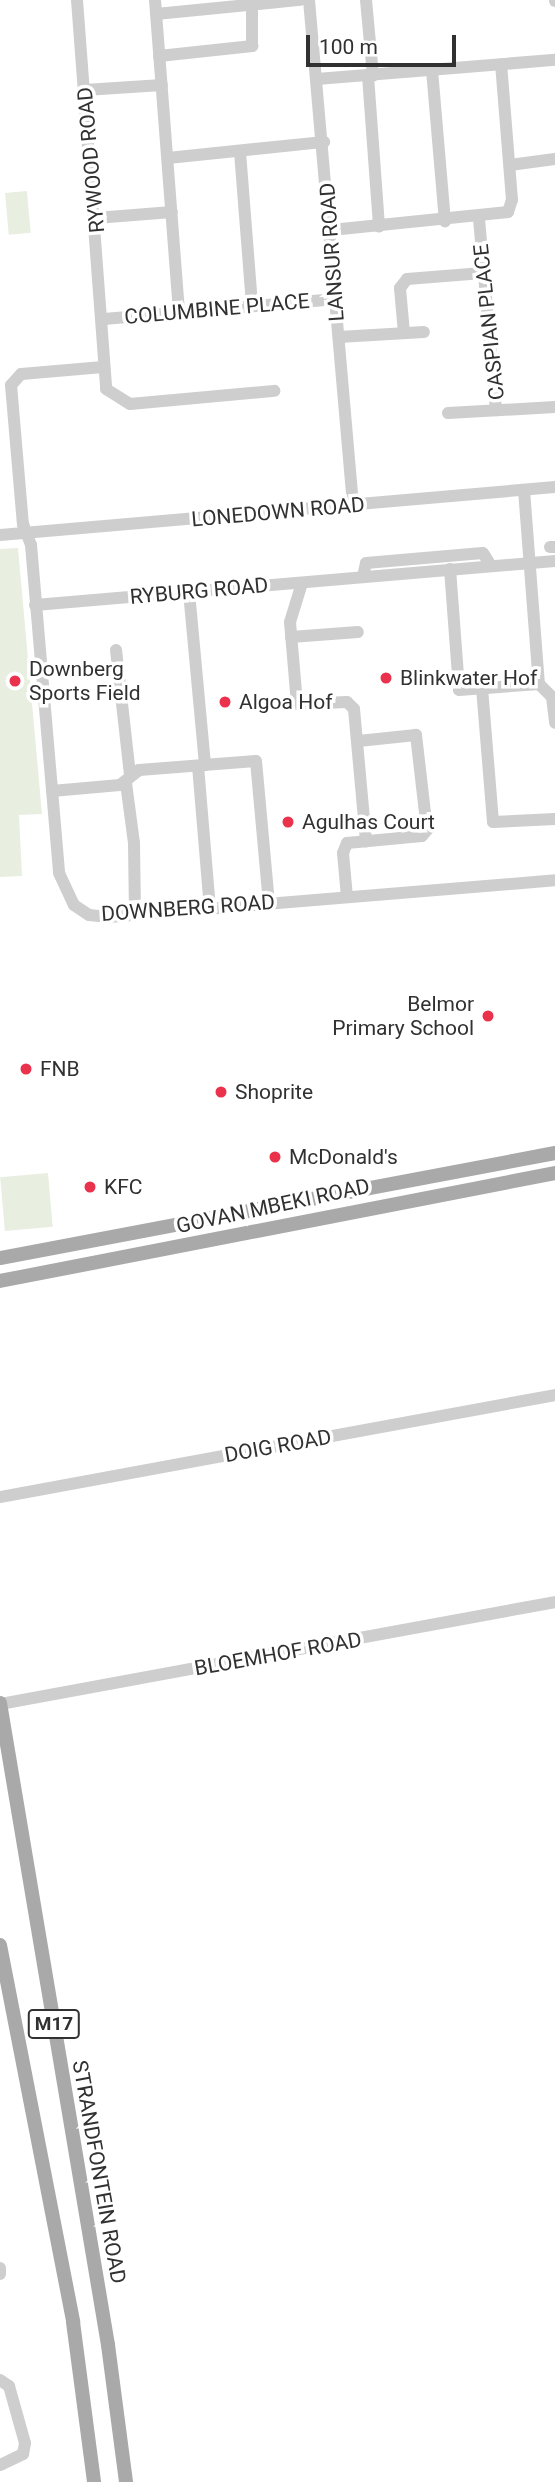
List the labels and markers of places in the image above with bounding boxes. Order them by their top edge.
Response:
place label: Downberg Sports Field [29,656,141,706]
place label: Blinkwater Hof [400,665,537,691]
marker: Blinkwater Hof [378,670,394,686]
marker: Downberg Sports Field [7,673,23,689]
place label: Algoa Hof [239,689,332,715]
marker: Algoa Hof [217,694,233,710]
place label: Agulhas Court [302,809,435,835]
marker: Agulhas Court [280,814,296,830]
place label: Belmor Primary School [332,991,474,1041]
marker: Belmor Primary School [480,1008,496,1024]
place label: FNB [40,1056,80,1082]
marker: FNB [18,1061,34,1077]
place label: Shoprite [235,1079,313,1105]
marker: Shoprite [213,1084,229,1100]
place label: McDonald's [289,1144,398,1170]
marker: McDonald's [267,1149,283,1165]
place label: KFC [104,1174,142,1200]
marker: KFC [82,1179,98,1195]

